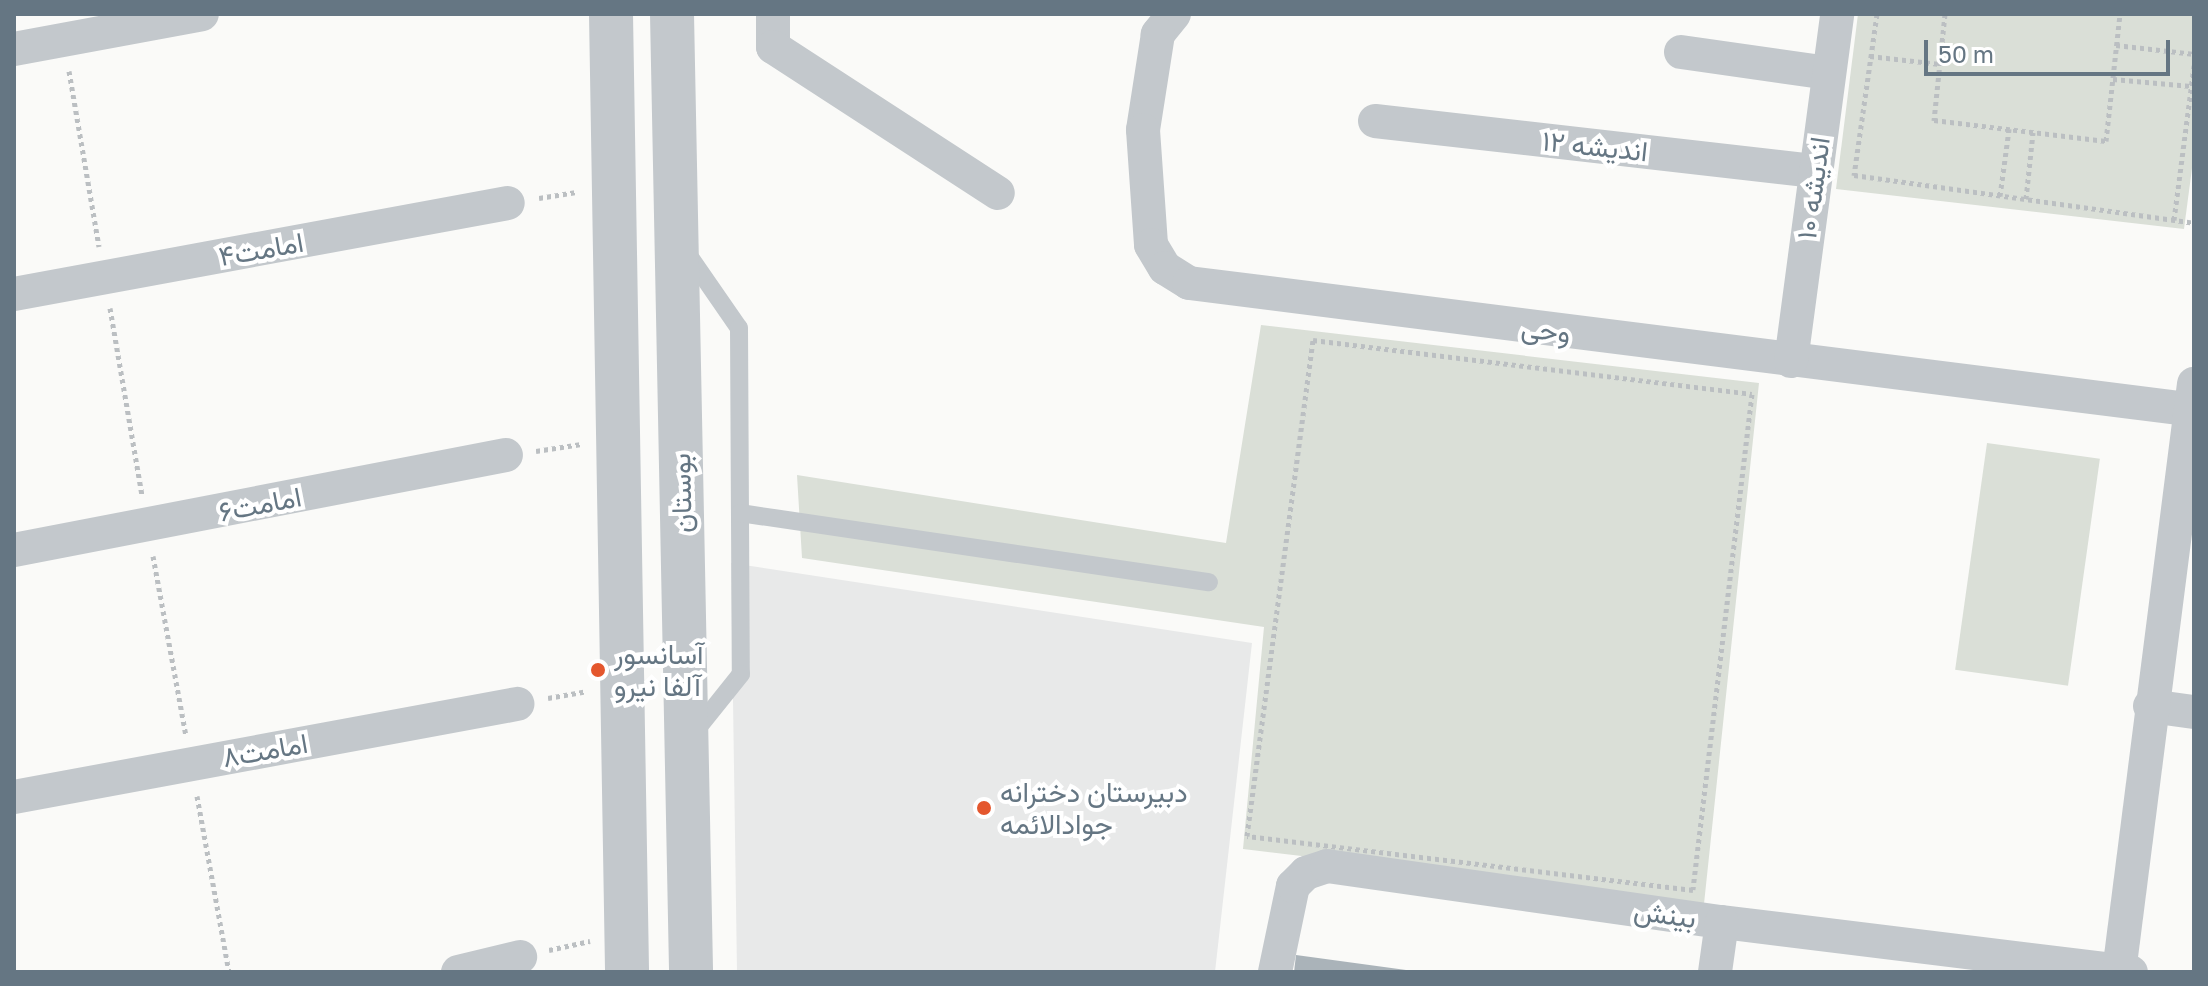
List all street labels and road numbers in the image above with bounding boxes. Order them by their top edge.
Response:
street label: اندیشه ۱۲ [1541,124,1649,168]
street label: اندیشه ۱۰ [1789,135,1837,241]
street label: امامت۴ [216,225,306,273]
street label: وحی [1519,310,1573,350]
street label: بوستان [664,453,698,533]
street label: امامت۶ [216,480,304,528]
street label: امامت۸ [220,726,310,774]
street label: بینش [1632,893,1698,935]

